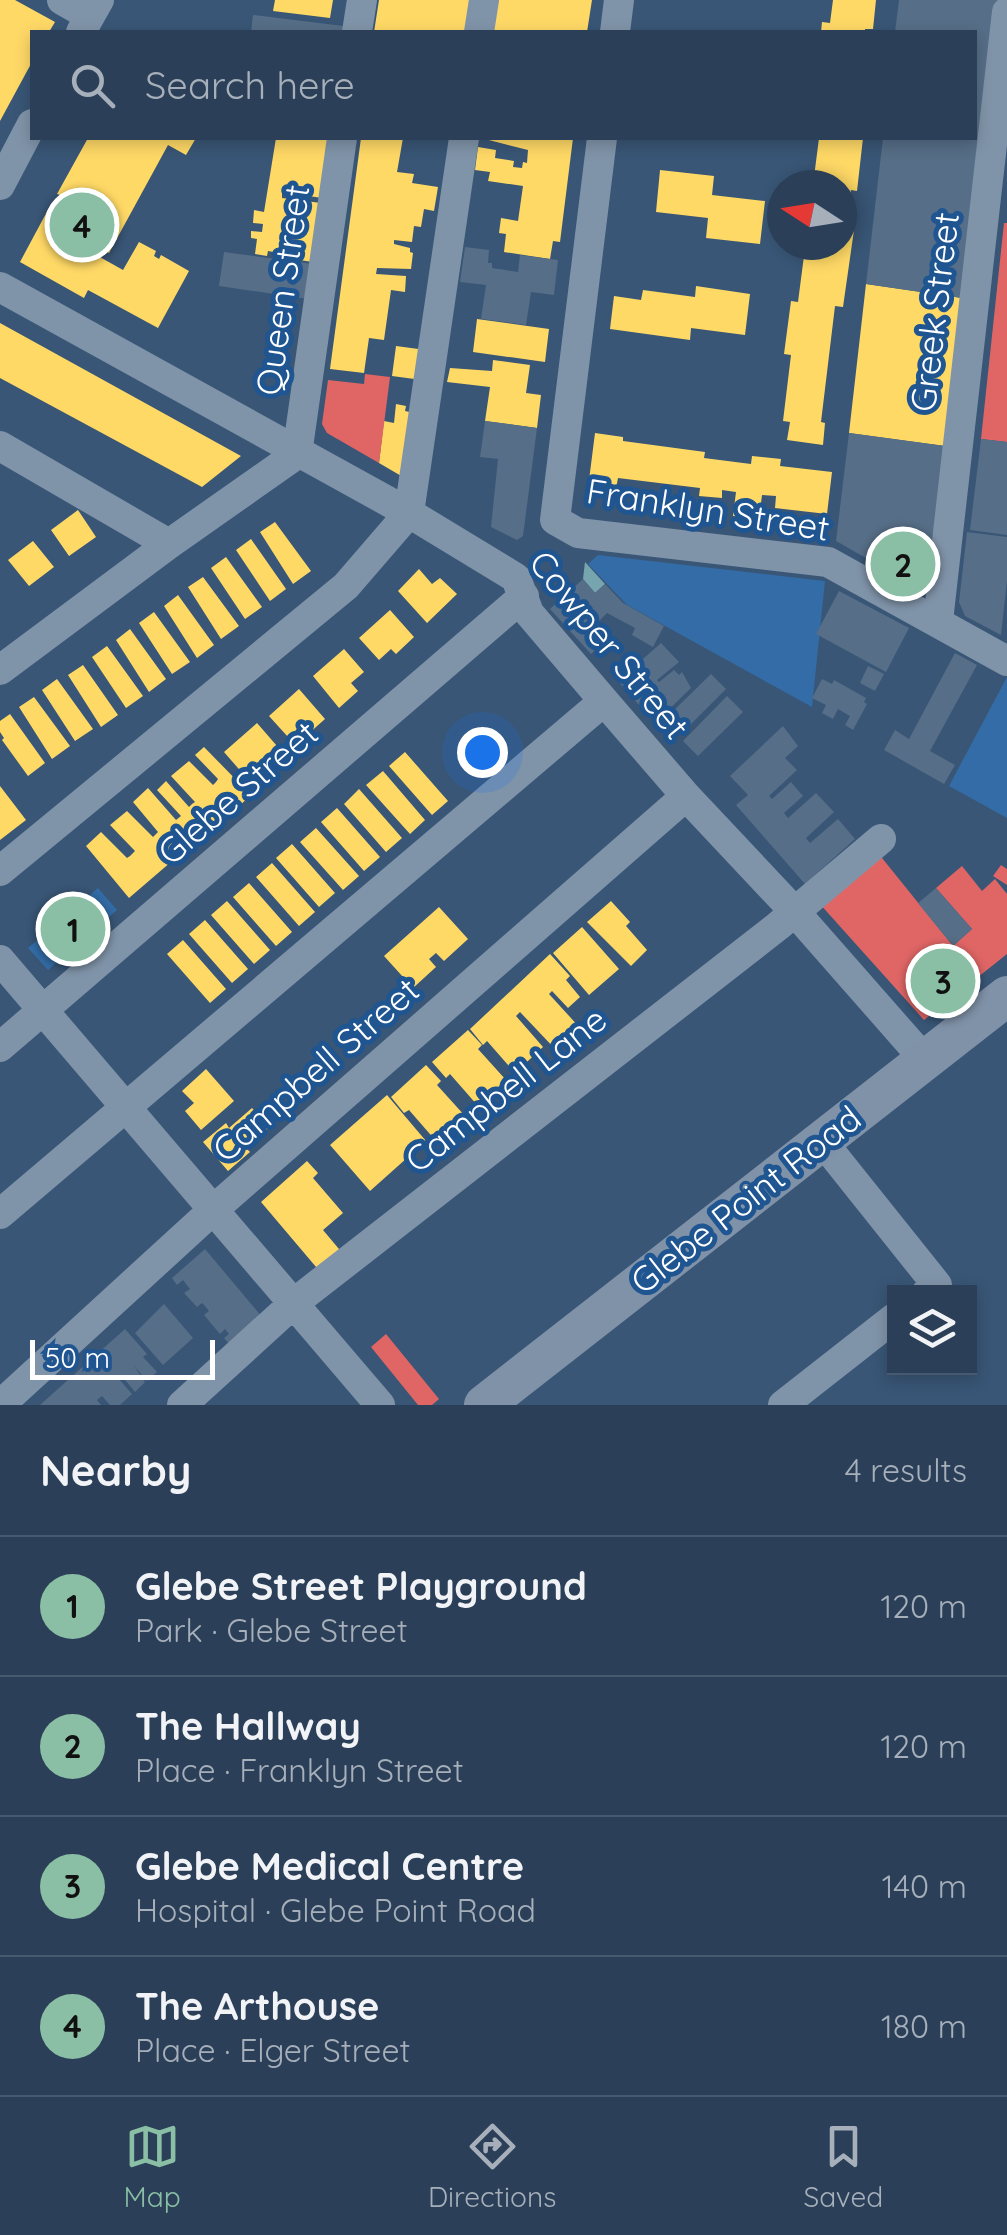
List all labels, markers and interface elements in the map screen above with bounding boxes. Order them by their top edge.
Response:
search box [30,30,977,140]
icon: search [65,58,120,113]
text: Search here [145,61,355,109]
north arrow [767,170,857,260]
street label: Queen Street [245,182,319,398]
pin: 4 [49,188,114,262]
street label: Greek Street [900,210,968,414]
street label: Franklyn Street [584,468,833,550]
pin: 2 [870,526,936,602]
street label: Cowper Street [520,541,699,748]
street label: Glebe Street [148,711,326,874]
your location [457,727,508,778]
pin: 1 [40,892,106,966]
pin: 3 [910,944,976,1018]
street label: Campbell Street [203,968,428,1171]
street label: Campbell Lane [396,997,615,1182]
street label: Glebe Point Road [622,1096,869,1303]
map controls [887,1285,977,1375]
button: layers [887,1285,977,1375]
scale bar [30,1335,215,1380]
text: 50 m [45,1340,110,1375]
text: Nearby [40,1444,191,1497]
text: 4 results [845,1450,967,1490]
text: Glebe Street Playground [135,1562,587,1610]
text: 1 [66,1586,79,1626]
text: 120 m [880,1586,967,1626]
text: Park · Glebe Street [135,1610,407,1650]
text: The Hallway [135,1702,361,1750]
text: 2 [63,1726,82,1766]
text: 120 m [880,1726,967,1766]
text: Place · Franklyn Street [135,1750,464,1790]
text: Glebe Medical Centre [135,1842,524,1890]
text: 3 [64,1866,81,1906]
text: 140 m [882,1866,967,1906]
text: Hospital · Glebe Point Road [135,1890,536,1930]
text: The Arthouse [135,1982,379,2030]
text: 4 [63,2006,82,2046]
text: 180 m [881,2006,967,2046]
text: Place · Elger Street [135,2030,410,2070]
tab: Map [124,2119,181,2214]
tab: Directions [428,2119,556,2214]
tab: Saved [804,2119,883,2214]

